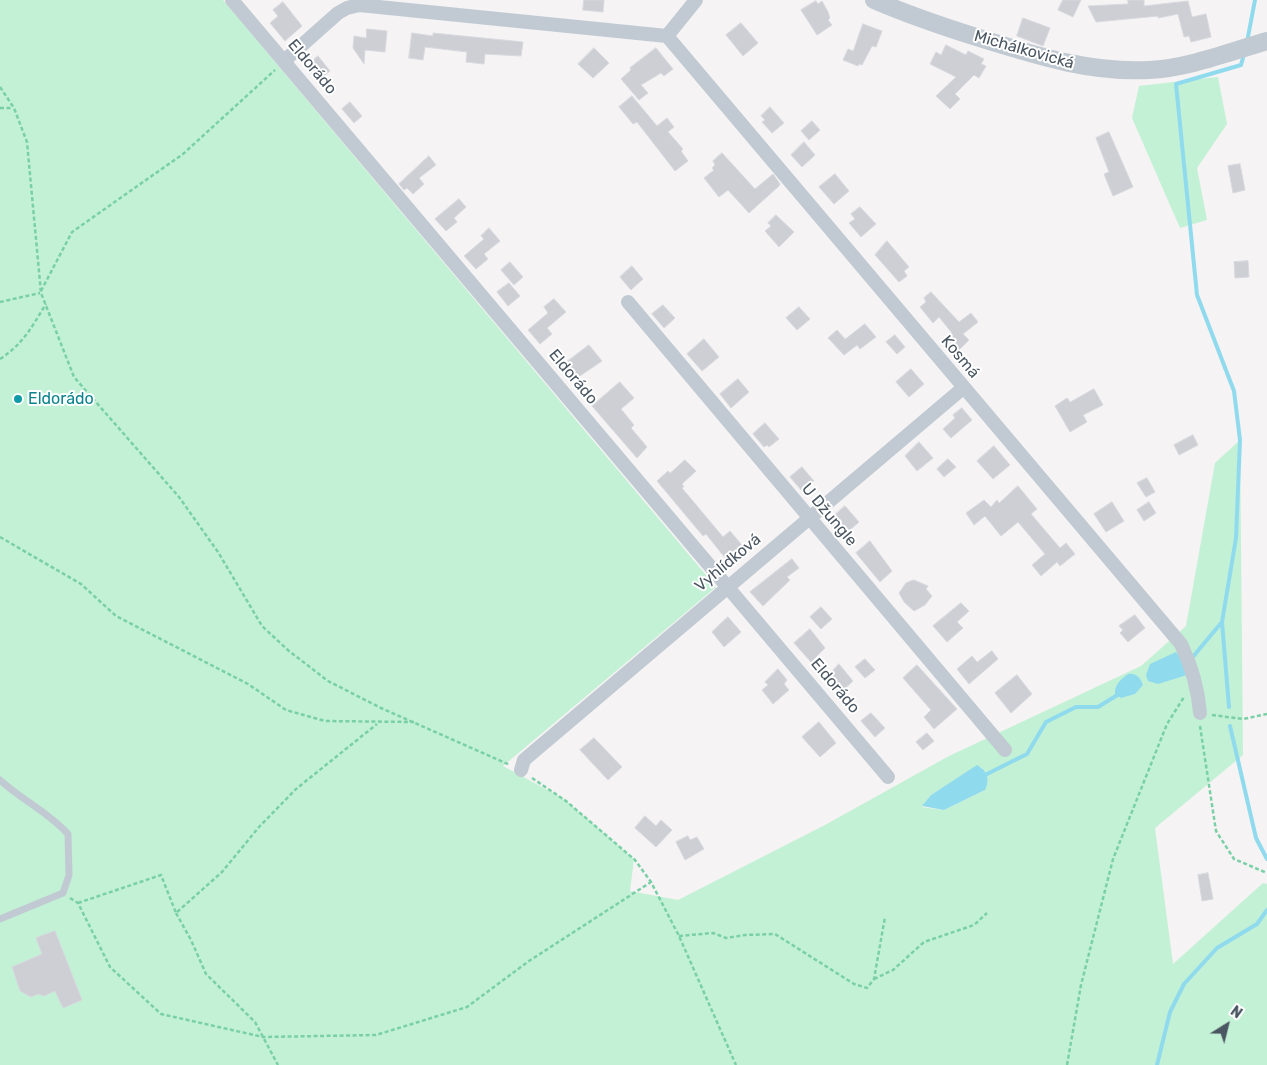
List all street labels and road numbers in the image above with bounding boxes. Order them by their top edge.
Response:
street label: Michálkovická [972,27,1076,73]
street label: Eldorádo [284,36,340,98]
street label: Kosmá [937,332,983,382]
street label: Eldorádo [545,346,601,408]
street label: U Džungle [797,480,861,550]
street label: Vyhlídková [691,530,765,596]
street label: Eldorádo [807,655,863,717]

